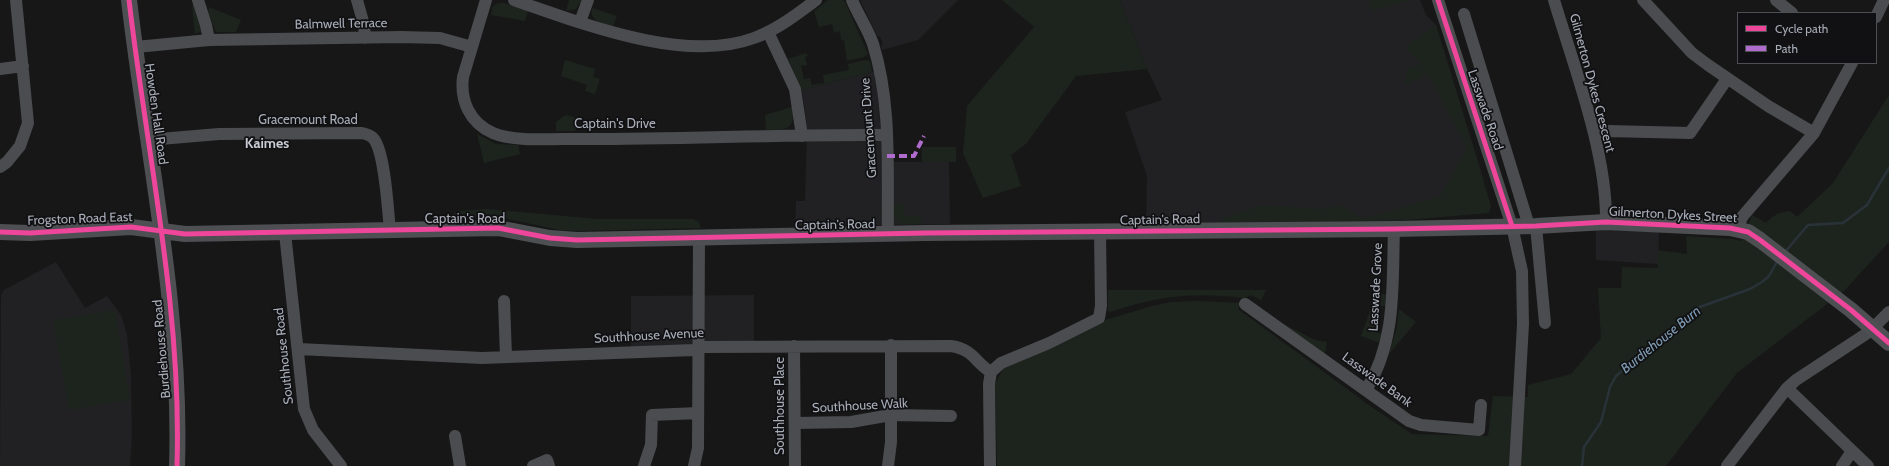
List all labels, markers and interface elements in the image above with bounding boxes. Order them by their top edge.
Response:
street label: Gilmerton Dykes Crescent [1566,12,1618,154]
legend [1737,12,1877,64]
street label: Balmwell Terrace [294,15,388,33]
text: Cycle path [1775,21,1828,36]
text: Path [1775,41,1798,56]
street label: Howden Hall Road [141,62,171,166]
street label: Lasswade Road [1464,68,1506,152]
street label: Gracemount Drive [858,77,880,179]
street label: Gracemount Road [258,112,358,128]
street label: Captain's Drive [574,116,656,132]
district label: Kaimes [245,136,289,152]
street label: Gilmerton Dykes Street [1609,204,1737,226]
street label: Frogston Road East [27,209,133,229]
street label: Captain's Road [425,211,505,227]
street label: Captain's Road [1120,211,1200,229]
street label: Captain's Road [795,216,875,234]
street label: Lasswade Grove [1366,242,1386,332]
street label: Burdiehouse Road [150,299,174,399]
water label: Burdiehouse Burn [1618,303,1704,377]
street label: Southhouse Road [271,307,297,405]
street label: Southhouse Avenue [594,325,704,347]
street label: Lasswade Bank [1339,349,1415,411]
street label: Southhouse Place [772,357,788,455]
street label: Southhouse Walk [812,396,908,416]

